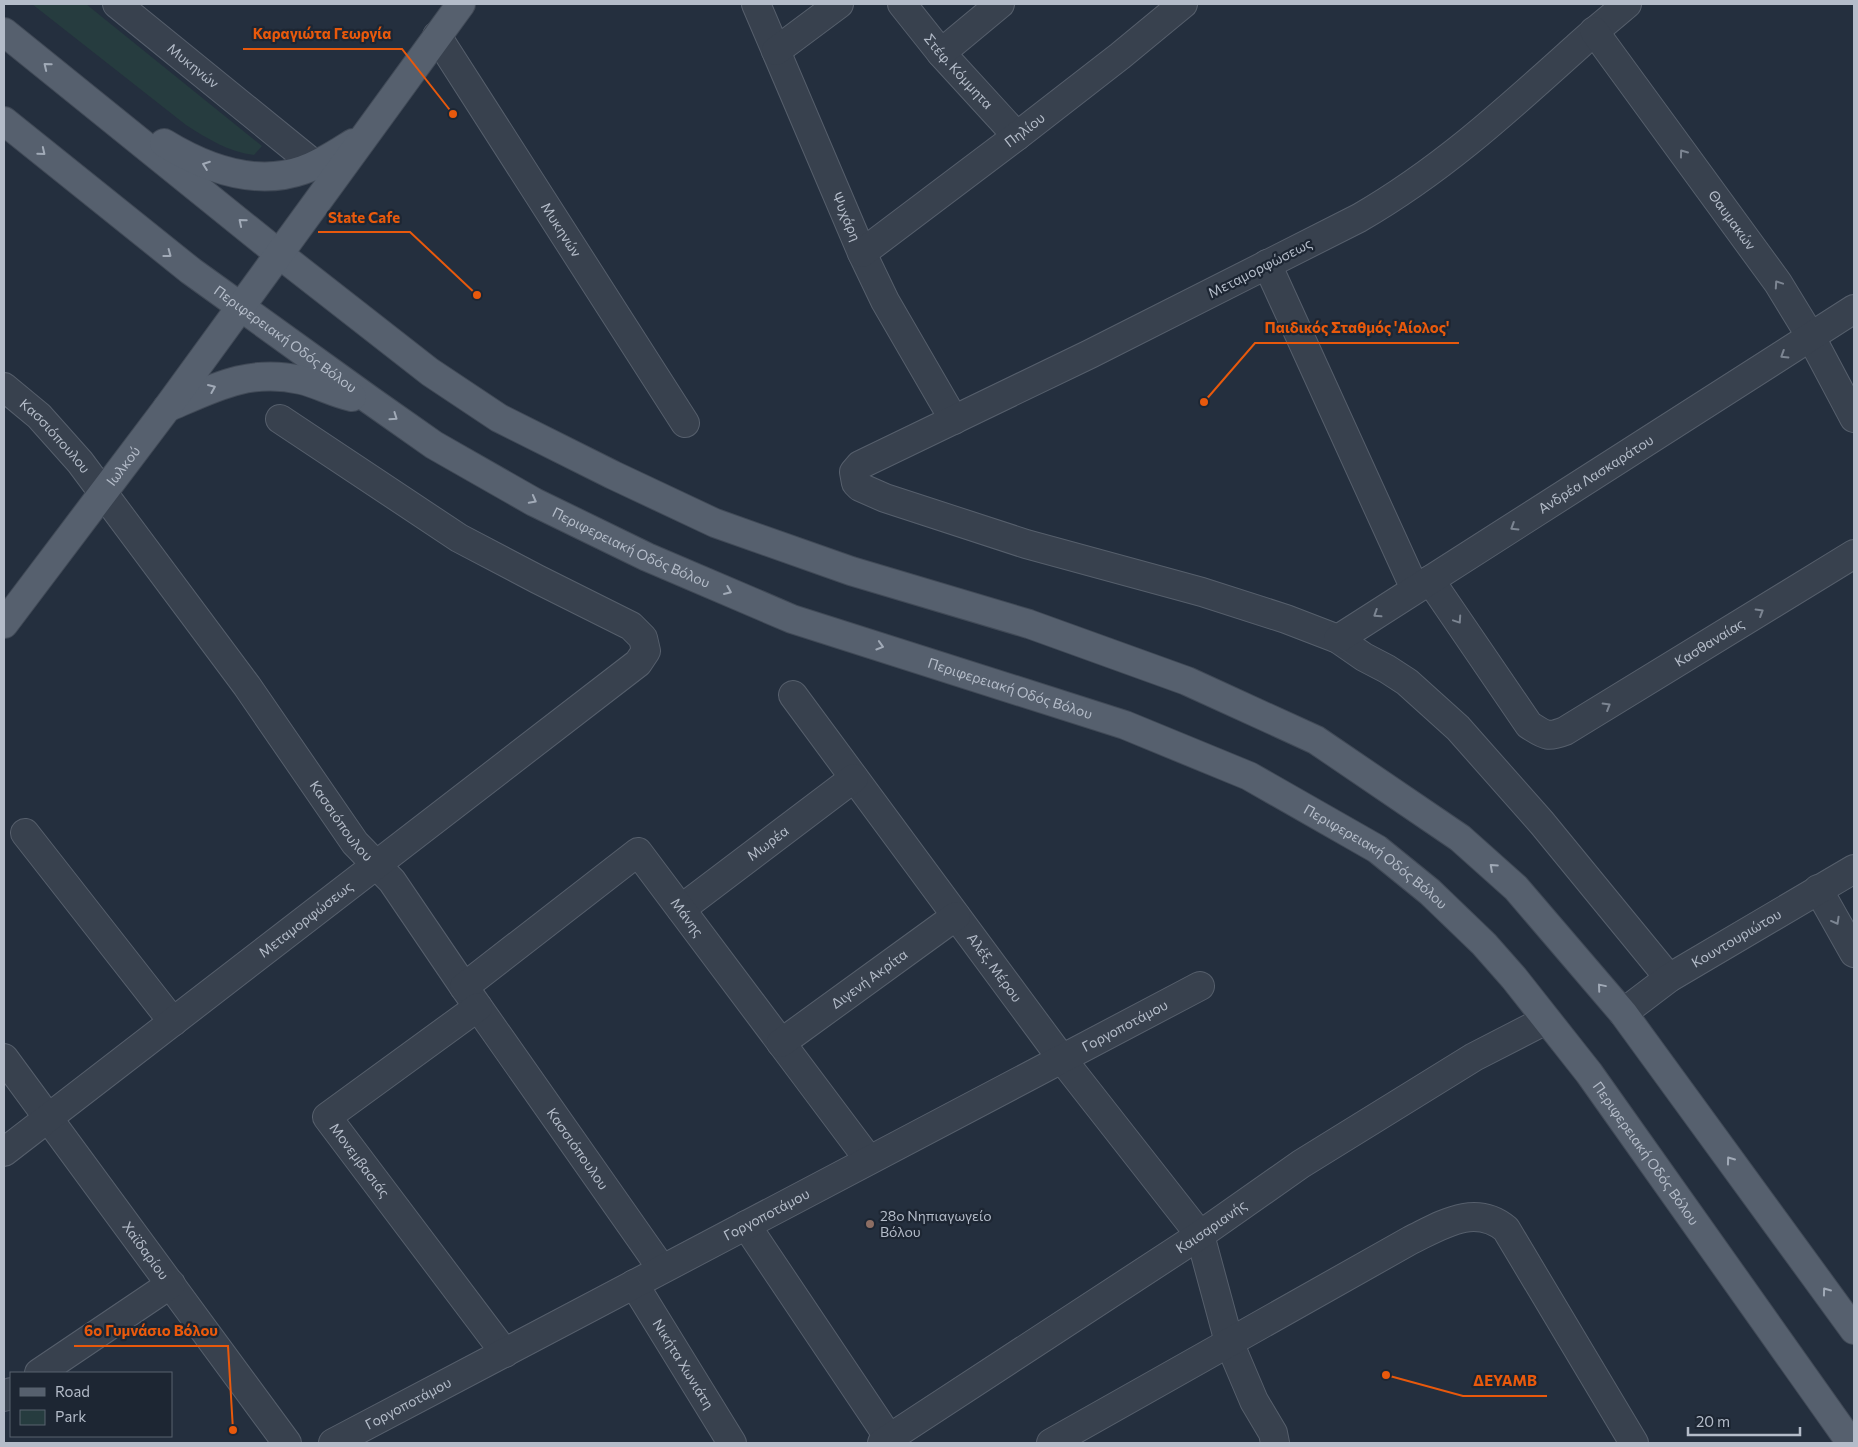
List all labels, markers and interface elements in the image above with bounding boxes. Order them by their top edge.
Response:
callout: Καραγιώτα Γεωργία [243,19,402,49]
text: Καραγιώτα Γεωργία [253,24,391,42]
street label: Στέφ. Κόμμητα [921,30,997,112]
street label: Μυκηνών [164,39,223,91]
one-way arrow [43,63,52,72]
street label: Πηλίου [1001,109,1048,150]
one-way arrow [36,147,45,156]
one-way arrow [1680,149,1689,159]
one-way arrow [202,161,210,171]
street label: Θαυμακών [1705,186,1760,253]
street label: Ψυχάρη [829,189,865,243]
street label: Μυκηνών [538,199,585,260]
callout: State Cafe [318,202,410,232]
text: State Cafe [328,208,400,226]
one-way arrow [239,220,248,228]
street label: Μεταμορφώσεως [1205,234,1315,301]
one-way arrow [162,248,171,256]
street label: Περιφερειακή Οδός Βόλου [211,281,360,396]
one-way arrow [1775,281,1784,290]
callout: Παιδικός Σταθμός 'Αίολος' [1255,313,1459,343]
text: Παιδικός Σταθμός 'Αίολος' [1265,318,1449,336]
one-way arrow [1780,348,1789,358]
one-way arrow [207,384,216,395]
street label: Κασσιόπουλου [17,395,94,476]
one-way arrow [388,411,398,420]
street label: Ανδρέα Λασκαράτου [1535,431,1656,517]
street label: Ιωλκού [102,442,143,489]
one-way arrow [528,494,537,504]
street label: Περιφερειακή Οδός Βόλου [550,503,713,591]
one-way arrow [1510,520,1519,530]
one-way arrow [723,585,732,596]
one-way arrow [1373,608,1383,617]
one-way arrow [1755,608,1764,618]
one-way arrow [1452,614,1461,624]
street label: Κασθαναίας [1671,614,1747,670]
one-way arrow [876,641,884,651]
street label: Περιφερειακή Οδός Βόλου [926,654,1095,722]
one-way arrow [1601,702,1610,712]
street label: Κασσιόπουλου [307,777,377,864]
street label: Περιφερειακή Οδός Βόλου [1301,800,1451,912]
street label: Μωρέα [743,822,792,864]
one-way arrow [1489,864,1498,873]
street label: Μεταμορφώσεως [255,877,356,961]
street label: Μάνης [667,894,707,940]
street label: Κουντουριώτου [1688,905,1784,971]
one-way arrow [1830,915,1840,924]
street label: Αλέξ. Μέρου [964,929,1026,1005]
street label: Διγενή Ακρίτα [827,945,911,1012]
one-way arrow [1598,984,1607,993]
street label: Γοργοποτάμου [1079,996,1170,1055]
street label: Περιφερειακή Οδός Βόλου [1590,1078,1703,1228]
street label: Κασσιόπουλου [544,1105,613,1193]
street label: Μονεμβασιάς [326,1119,394,1201]
one-way arrow [1727,1156,1736,1166]
street label: Γοργοποτάμου [720,1184,812,1244]
street label: Καισαριανής [1172,1196,1250,1257]
place label: 28ο Νηπιαγωγείο Βόλου [880,1207,992,1240]
street label: Χαϊδαρίου [119,1218,173,1283]
marker: 28ο Νηπιαγωγείο Βόλου [864,1218,876,1230]
one-way arrow [1823,1288,1831,1297]
callout: 6ο Γυμνάσιο Βόλου [74,1316,228,1346]
street label: Νικήτα Χωνιάτη [650,1316,718,1412]
text: 6ο Γυμνάσιο Βόλου [84,1321,218,1339]
callout: ΔΕΥΑΜΒ [1463,1366,1547,1396]
text: ΔΕΥΑΜΒ [1473,1371,1537,1389]
legend [10,1372,172,1437]
street label: Γοργοποτάμου [362,1373,454,1433]
text: Road [55,1382,90,1400]
scale bar [1688,1404,1800,1436]
text: Park [55,1407,86,1425]
text: 20 m [1696,1412,1730,1430]

